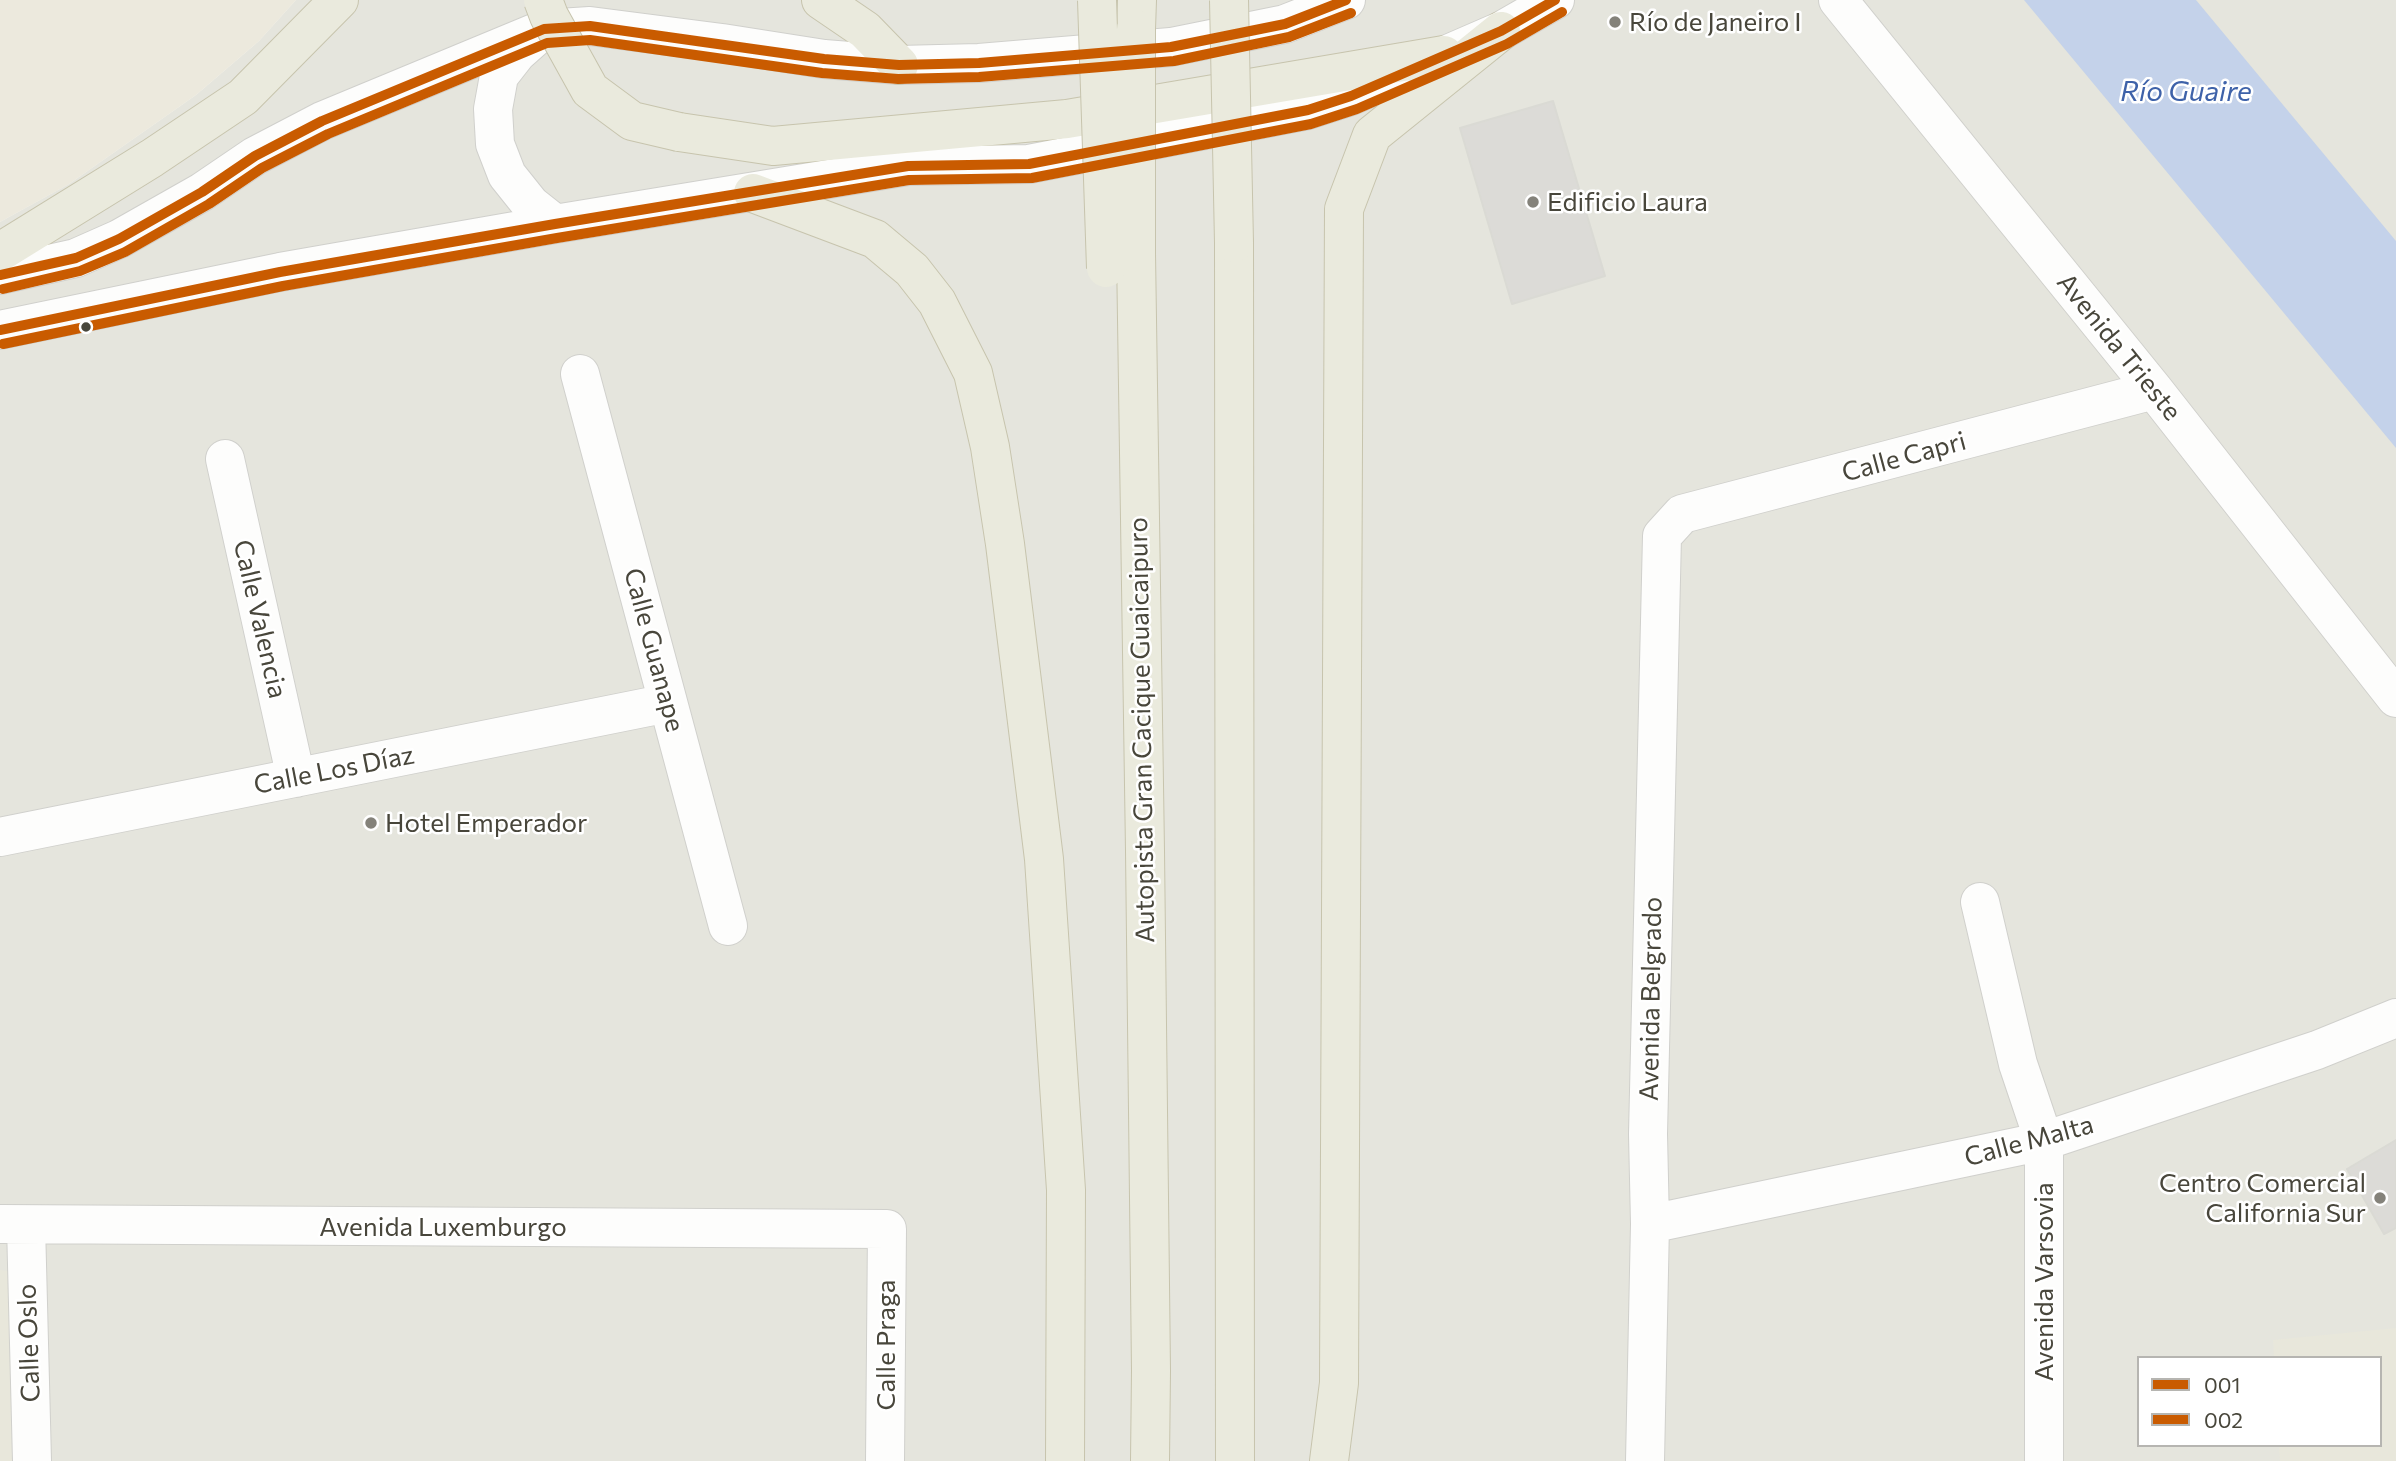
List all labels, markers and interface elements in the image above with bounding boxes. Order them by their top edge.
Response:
place label: Río de Janeiro I [1629,6,1802,38]
marker: Río de Janeiro I [1607,14,1623,30]
water label: Río Guaire [2120,75,2252,109]
place label: Edificio Laura [1547,186,1708,218]
marker: Edificio Laura [1525,194,1541,210]
street label: Avenida Trieste [2050,267,2188,427]
unlabelled marker [79,320,93,334]
street label: Calle Capri [1839,425,1969,489]
street label: Autopista Gran Cacique Guaicaipuro [1123,517,1161,943]
street label: Calle Valencia [227,537,293,701]
street label: Calle Guanape [617,565,691,735]
street label: Calle Los Díaz [251,739,417,801]
place label: Hotel Emperador [385,807,587,839]
marker: Hotel Emperador [363,815,379,831]
street label: Avenida Belgrado [1634,897,1668,1101]
street label: Calle Malta [1961,1109,2097,1173]
place label: Centro Comercial California Sur [2159,1167,2366,1228]
street label: Avenida Varsovia [2028,1182,2060,1382]
marker: Centro Comercial California Sur [2372,1190,2388,1206]
street label: Avenida Luxemburgo [319,1211,567,1243]
street label: Calle Praga [870,1280,902,1410]
street label: Calle Oslo [11,1283,47,1403]
legend [2137,1356,2382,1447]
text: 001 [2204,1372,2240,1397]
text: 002 [2204,1407,2243,1432]

